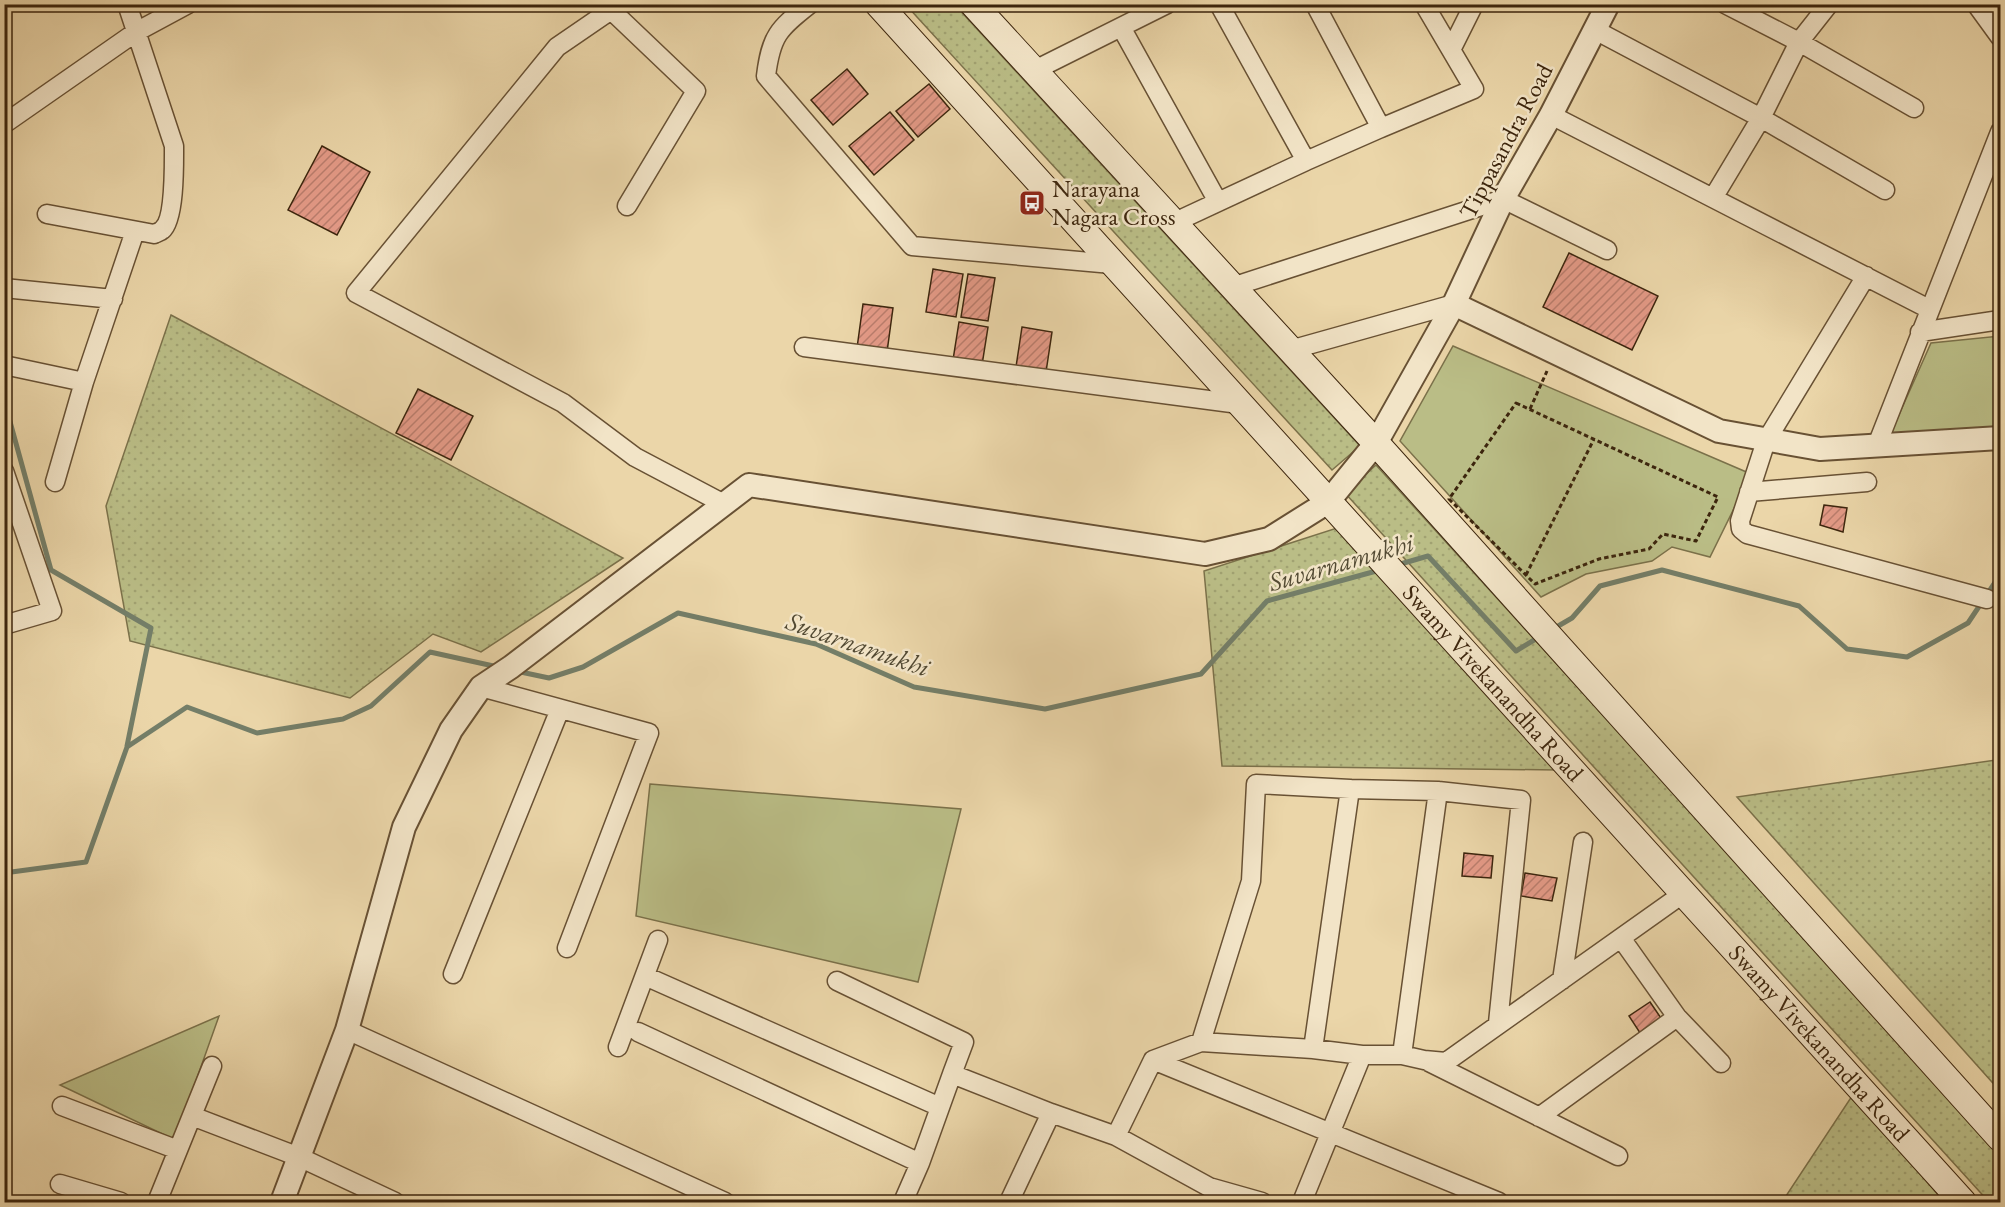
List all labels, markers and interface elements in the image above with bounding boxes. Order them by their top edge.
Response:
street label: Tippasandra Road [1452,57,1560,223]
place label: Narayana Nagara Cross [1052,173,1175,232]
bus stop icon: Narayana Nagara Cross [1017,188,1047,218]
water label: Suvarnamukhi [1264,525,1419,599]
street label: Swamy Vivekanandha Road [1396,577,1591,788]
water label: Suvarnamukhi [781,603,935,685]
street label: Swamy Vivekanandha Road [1722,938,1917,1149]

